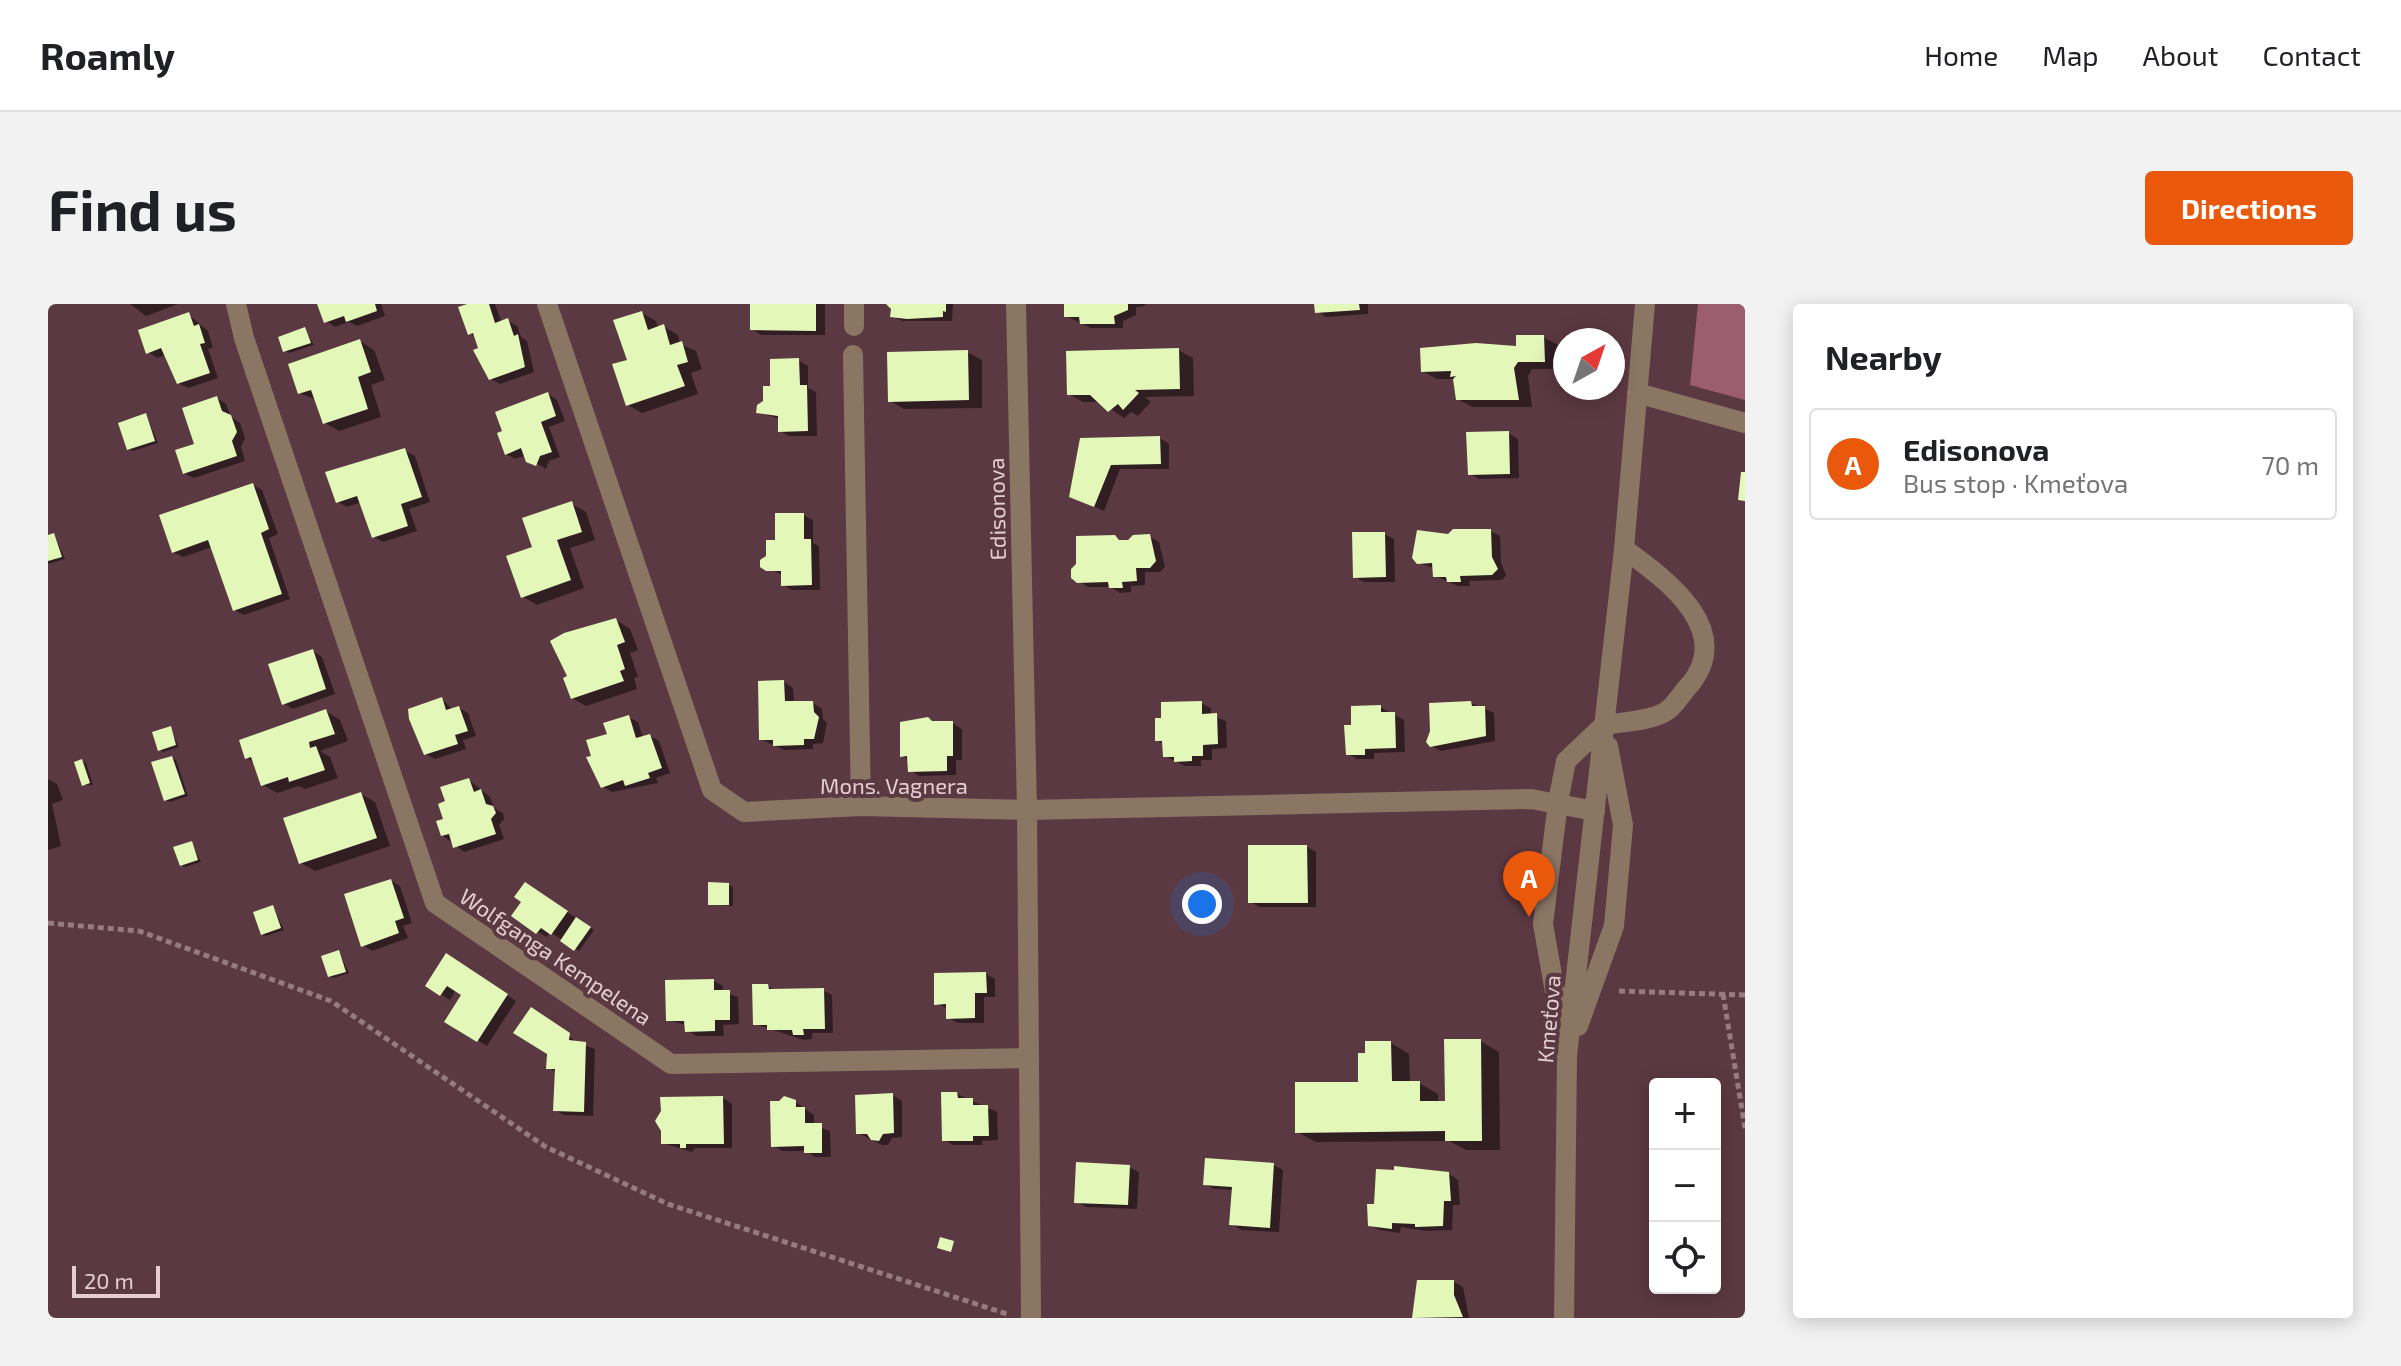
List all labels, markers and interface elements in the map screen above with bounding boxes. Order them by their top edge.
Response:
text: Roamly [40,32,175,78]
text: Home [1924,38,1998,72]
text: Map [2042,38,2099,72]
text: About [2143,38,2218,72]
text: Contact [2262,38,2361,72]
button: Directions [2145,171,2353,245]
text: Find us [48,175,237,242]
north arrow [1553,328,1625,400]
text: Nearby [1825,336,1942,377]
text: Edisonova [1903,431,2049,467]
text: A [1845,449,1861,480]
text: 70 m [2261,449,2319,480]
street label: Edisonova [982,457,1010,561]
text: Bus stop · Kmeťova [1903,467,2128,498]
street label: Mons. Vagnera [820,772,968,798]
pin: A [1503,851,1555,917]
street label: Wolfganga Kempelena [455,882,657,1030]
your location [1182,884,1222,924]
street label: Kmeťova [1531,974,1565,1064]
map controls [1649,1078,1721,1294]
button: + [1649,1078,1721,1150]
button: − [1649,1150,1721,1222]
button: locate [1649,1222,1721,1294]
scale bar [72,1262,160,1298]
text: 20 m [84,1267,134,1293]

